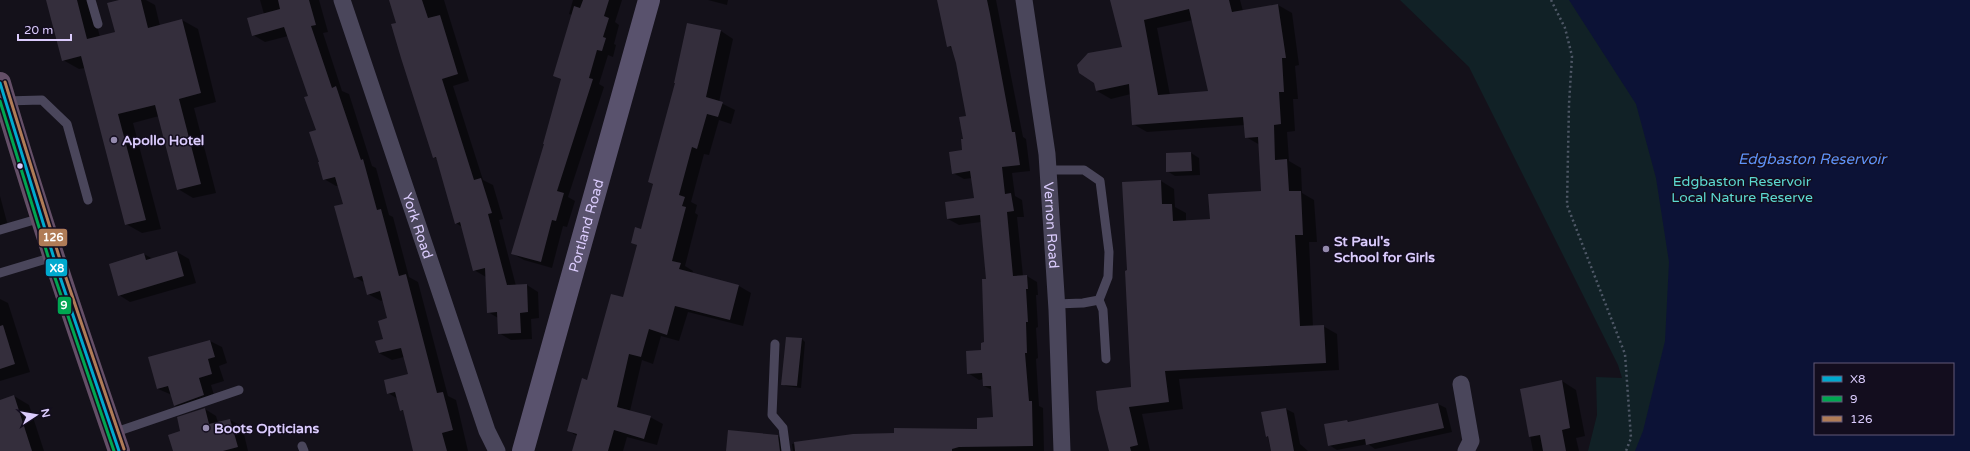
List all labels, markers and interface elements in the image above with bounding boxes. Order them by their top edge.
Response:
scale bar [18,16,71,42]
text: 20 m [24,23,53,37]
place label: Apollo Hotel [122,132,204,149]
marker: Apollo Hotel [109,135,119,145]
water label: Edgbaston Reservoir [1738,150,1888,168]
unlabelled marker [15,161,25,171]
park label: Edgbaston Reservoir Local Nature Reserve [1671,173,1813,206]
street label: Portland Road [565,177,607,274]
street label: Vernon Road [1040,181,1063,269]
street label: York Road [399,191,437,261]
line badge: 126 [38,228,68,247]
text: 126 [43,231,63,244]
place label: St Paul's School for Girls [1334,233,1435,266]
marker: St Paul's School for Girls [1321,244,1331,254]
line badge: X8 [45,258,68,277]
text: X8 [50,262,64,275]
line badge: 9 [57,296,72,315]
text: 9 [61,299,68,312]
legend [1814,363,1954,435]
text: X8 [1850,372,1866,386]
text: 9 [1850,392,1858,406]
north arrow [16,395,56,435]
text: N [38,407,53,419]
text: 126 [1850,412,1873,426]
place label: Boots Opticians [214,420,320,437]
marker: Boots Opticians [201,423,211,433]

